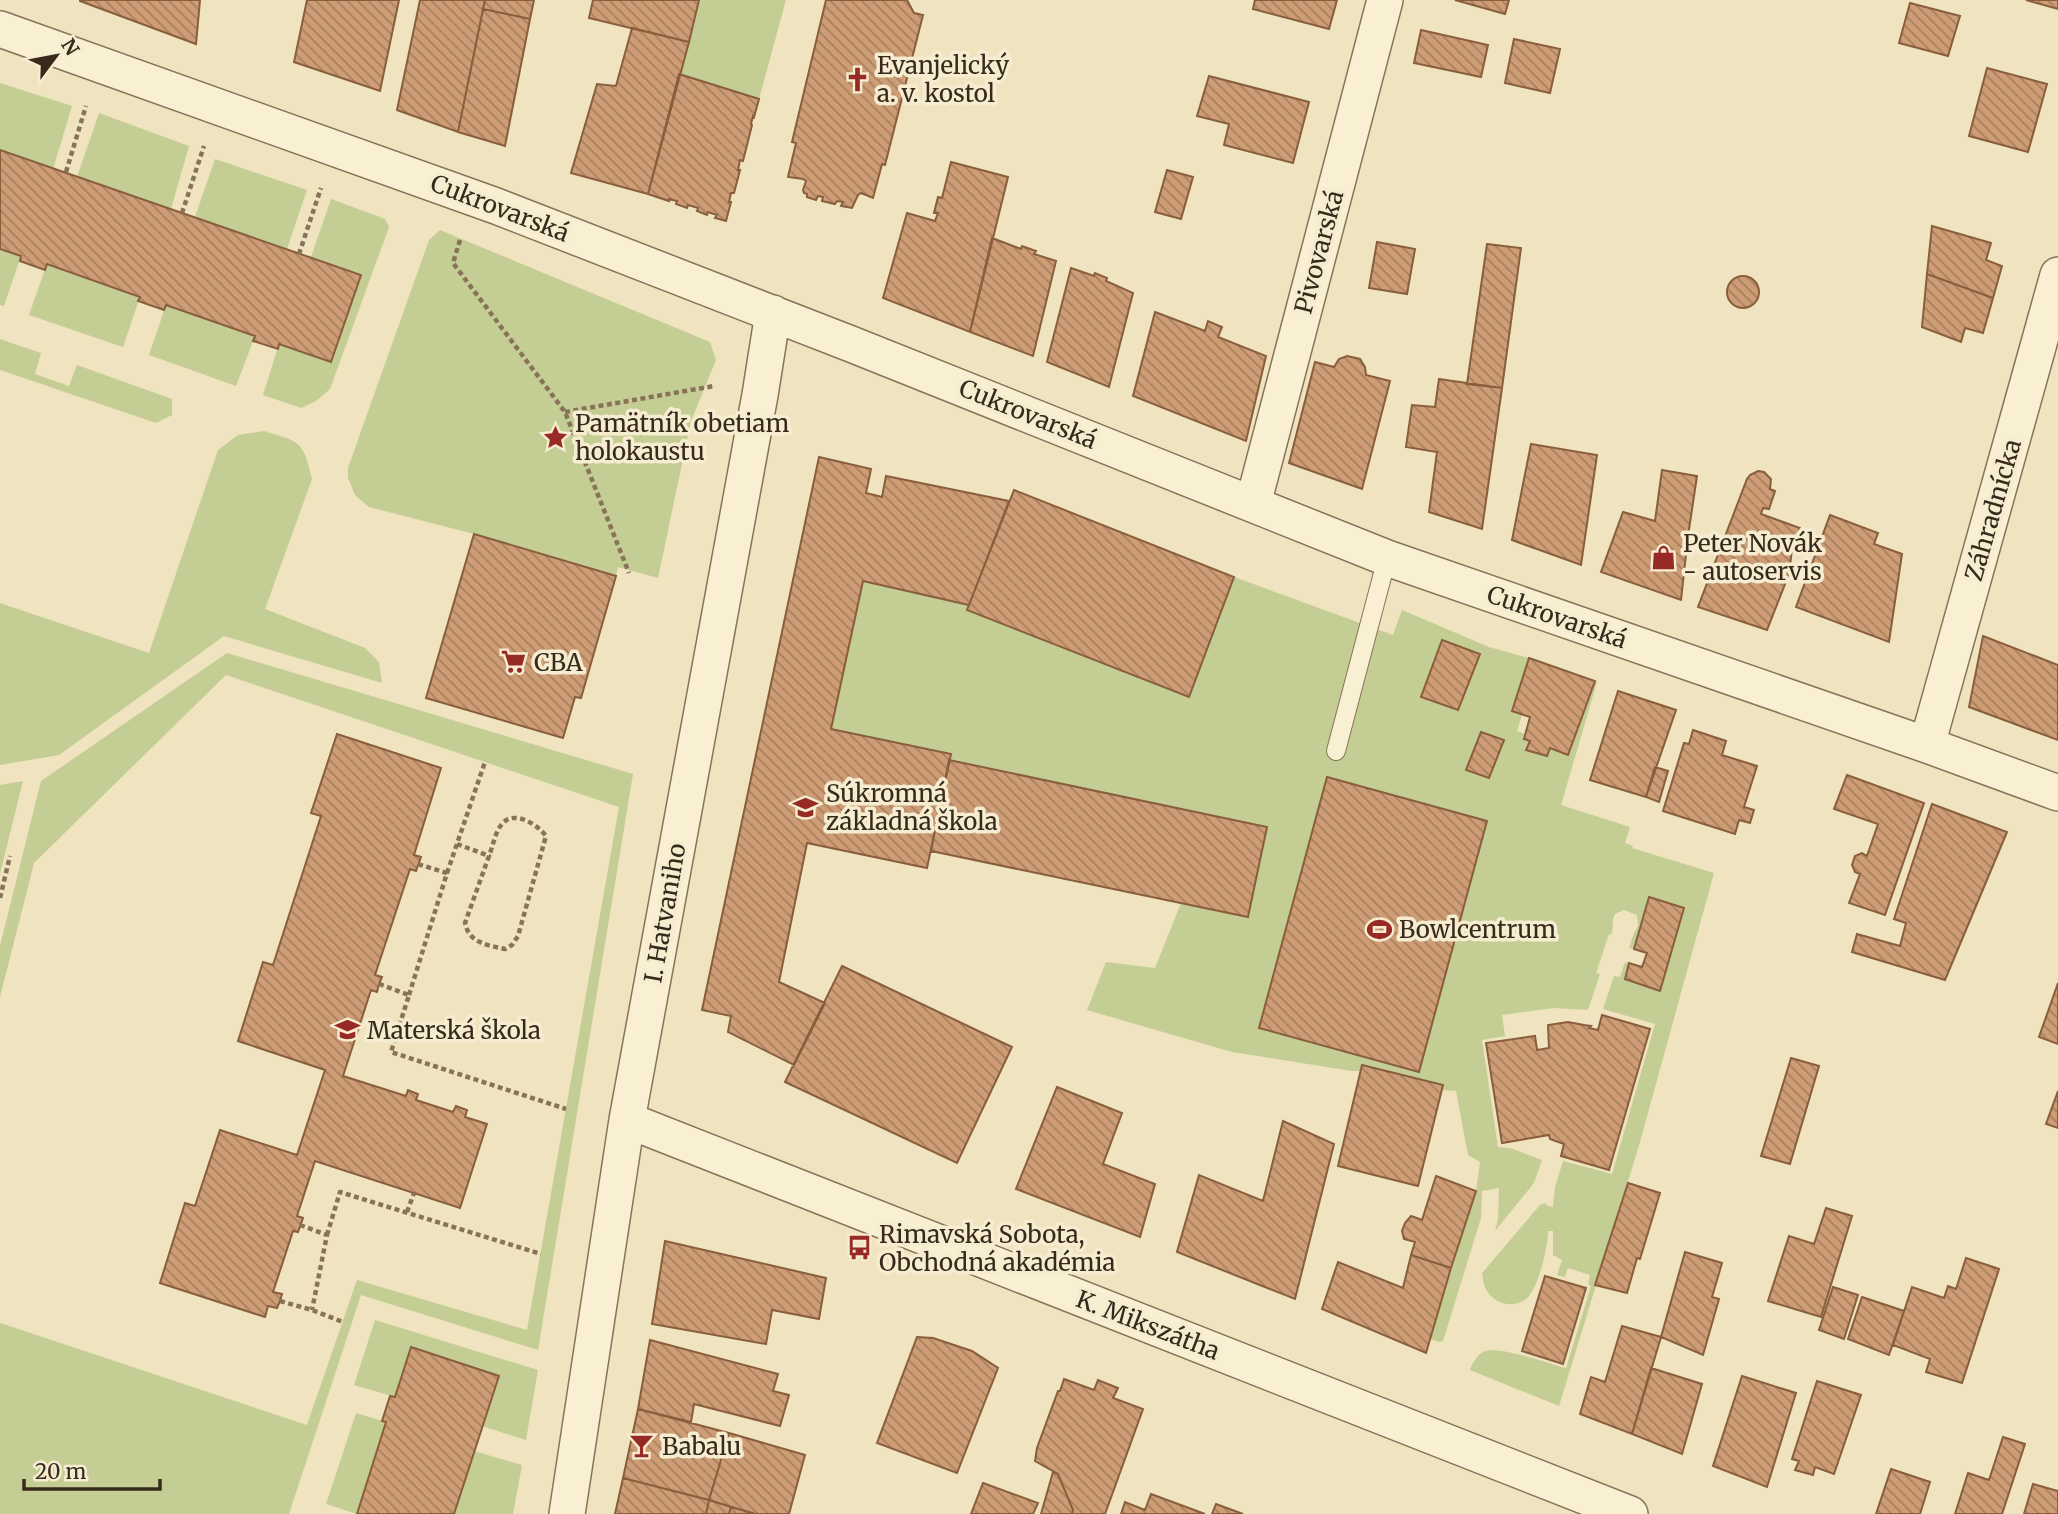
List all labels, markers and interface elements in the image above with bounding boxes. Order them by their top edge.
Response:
north arrow [21,21,91,91]
text: N [56,34,85,60]
place label: Evanjelický a. v. kostol [877,50,1009,109]
church icon: Evanjelický a. v. kostol [843,65,871,93]
street label: Cukrovarská [426,167,574,249]
street label: Pivovarská [1288,187,1350,317]
street label: Cukrovarská [955,372,1102,456]
place label: Pamätník obetiam holokaustu [575,408,789,467]
place icon: Pamätník obetiam holokaustu [541,423,569,451]
street label: Záhradnícka [1958,435,2028,584]
place label: Peter Novák - autoservis [1683,528,1823,587]
shop icon: Peter Novák - autoservis [1649,543,1677,571]
street label: Cukrovarská [1483,579,1631,655]
place label: CBA [534,647,584,678]
supermarket icon: CBA [500,648,528,676]
place label: Súkromná základná škola [826,778,998,837]
school or university icon: Súkromná základná škola [792,793,820,821]
street label: I. Hatvaniho [637,841,693,985]
place label: Bowlcentrum [1399,914,1556,945]
sports icon: Bowlcentrum [1365,915,1393,943]
place label: Materská škola [367,1015,541,1046]
school or university icon: Materská škola [333,1016,361,1044]
place label: Rimavská Sobota, Obchodná akadémia [879,1219,1115,1278]
bus stop icon: Rimavská Sobota, Obchodná akadémia [845,1234,873,1262]
street label: K. Mikszátha [1072,1283,1224,1367]
place label: Babalu [662,1431,741,1462]
bar icon: Babalu [628,1432,656,1460]
scale bar [24,1448,161,1492]
text: 20 m [35,1458,87,1485]

